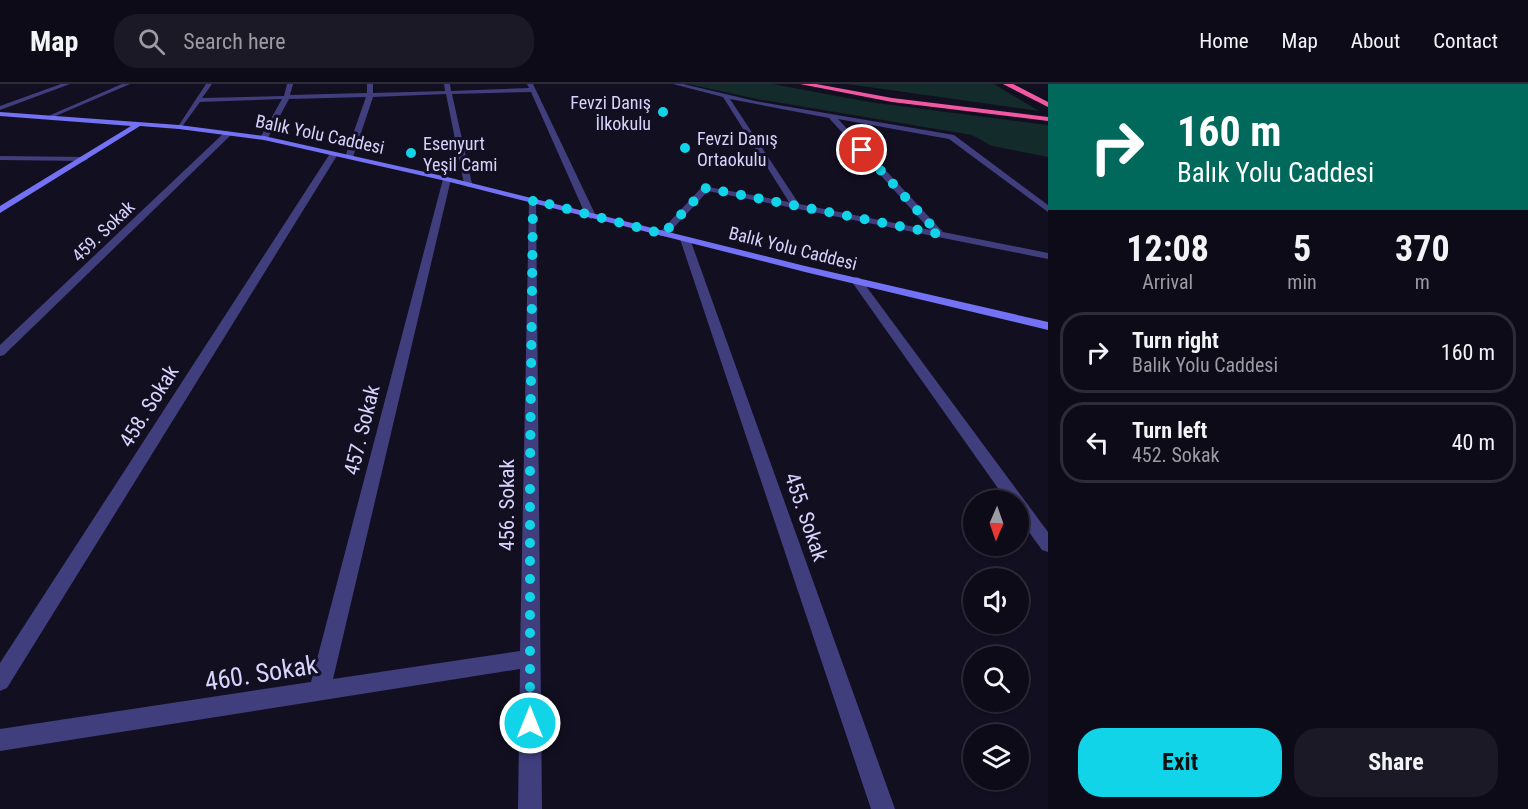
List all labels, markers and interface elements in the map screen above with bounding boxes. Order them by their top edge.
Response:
search box [114,14,534,68]
text: Map [30,25,78,58]
icon: search [135,25,168,58]
text: Search here [183,29,286,54]
text: Home [1199,29,1249,53]
text: Map [1282,29,1318,53]
text: About [1351,29,1400,53]
text: Contact [1433,29,1498,53]
place label: Fevzi Danış İlkokulu [570,92,651,134]
marker: Fevzi Danış İlkokulu [656,105,670,119]
text: 160 m [1177,107,1282,156]
icon: right [1078,108,1156,186]
street label: Balık Yolu Caddesi [254,110,386,158]
pin [836,124,887,175]
place label: Fevzi Danış Ortaokulu [697,128,778,170]
place label: Esenyurt Yeşil Cami [423,133,497,175]
icon: arrive [845,133,878,166]
marker: Fevzi Danış Ortaokulu [678,141,692,155]
marker: Esenyurt Yeşil Cami [404,146,418,160]
text: Balık Yolu Caddesi [1177,157,1374,189]
street label: 459. Sokak [67,196,139,266]
street label: Balık Yolu Caddesi [727,222,859,274]
text: 12:08 [1126,228,1209,270]
text: 5 [1293,228,1311,270]
text: 370 [1395,228,1450,270]
text: Arrival [1142,270,1193,294]
text: min [1287,270,1317,294]
text: m [1415,270,1430,294]
text: Turn right [1132,328,1219,353]
icon: right [1081,336,1114,369]
text: 160 m [1441,340,1495,365]
text: Balık Yolu Caddesi [1132,353,1278,377]
street label: 458. Sokak [114,360,184,451]
street label: 457. Sokak [339,382,385,477]
text: Turn left [1132,418,1207,443]
icon: left [1081,426,1114,459]
text: 40 m [1452,430,1495,455]
text: 452. Sokak [1132,443,1220,467]
street label: 456. Sokak [495,459,519,551]
street label: 455. Sokak [780,470,832,565]
north arrow [963,490,1029,556]
map controls [963,490,1029,790]
button: sound [963,568,1029,634]
button: search [963,646,1029,712]
street label: 460. Sokak [202,649,320,697]
position arrow [498,691,562,755]
button: layers [963,724,1029,790]
button: Exit [1078,728,1282,797]
button: Share [1294,728,1498,797]

